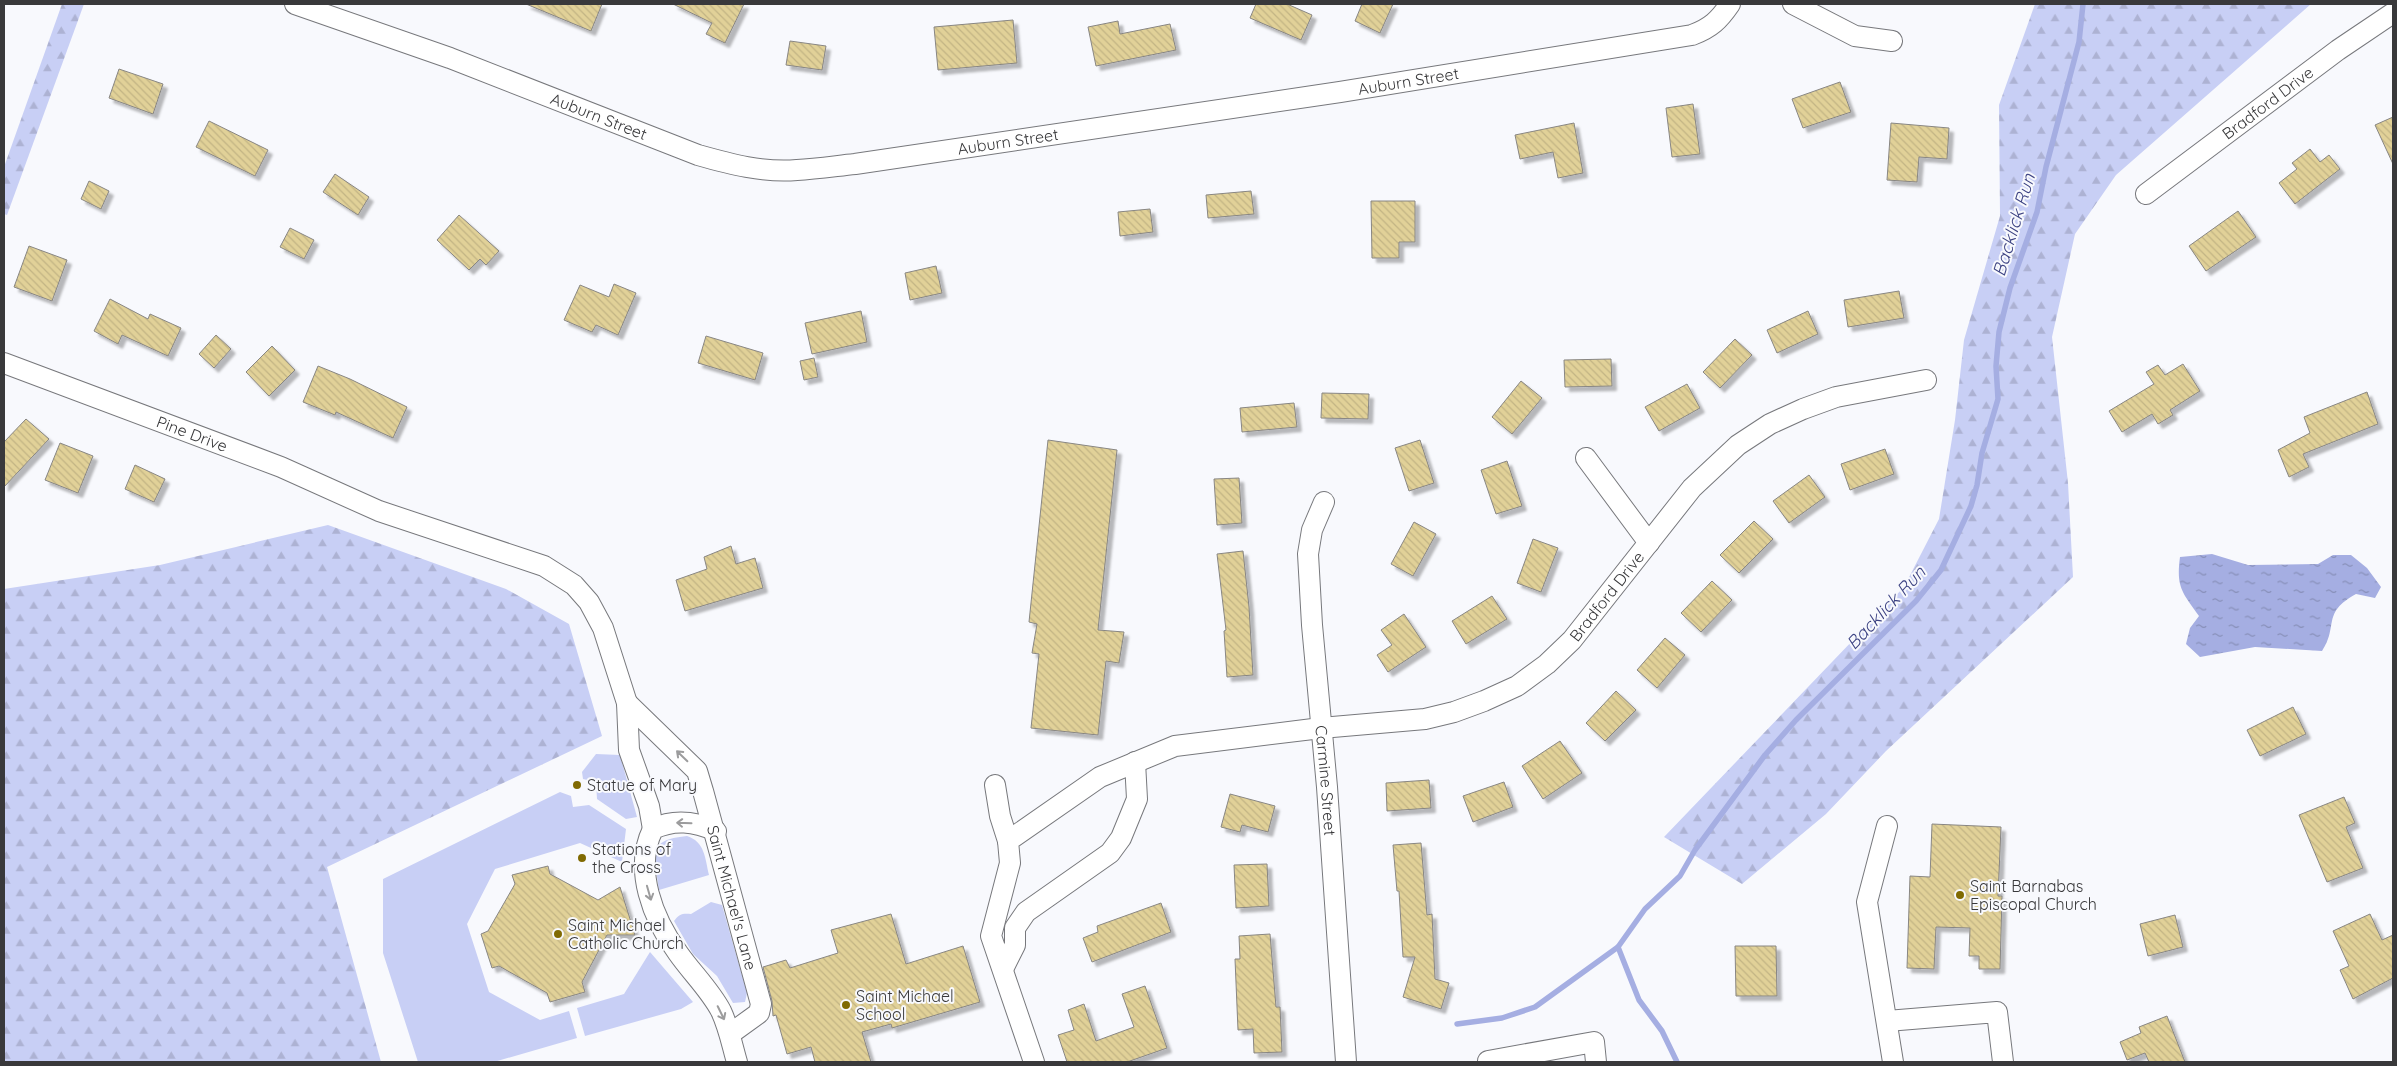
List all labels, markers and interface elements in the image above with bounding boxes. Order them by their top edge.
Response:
street label: Bradford Drive [2218,62,2317,144]
street label: Auburn Street [1357,63,1460,99]
street label: Auburn Street [548,88,650,144]
street label: Auburn Street [956,124,1060,159]
water label: Backlick Run [1987,170,2040,279]
street label: Pine Drive [154,411,230,456]
street label: Bradford Drive [1565,547,1648,645]
water label: Backlick Run [1841,561,1931,654]
street label: Carmine Street [1311,724,1340,836]
one-way arrow [675,750,688,762]
place label: Statue of Mary [587,775,697,795]
marker: Statue of Mary [571,779,583,791]
one-way arrow [677,818,693,827]
street label: Saint Michael's Lane [703,823,761,972]
place label: Stations of the Cross [592,839,671,877]
marker: Stations of the Cross [576,852,588,864]
place label: Saint Barnabas Episcopal Church [1970,876,2097,914]
one-way arrow [645,885,655,901]
marker: Saint Barnabas Episcopal Church [1954,889,1966,901]
place label: Saint Michael Catholic Church [568,915,684,953]
marker: Saint Michael Catholic Church [552,928,564,940]
place label: Saint Michael School [856,986,954,1024]
marker: Saint Michael School [840,999,852,1011]
one-way arrow [717,1005,726,1020]

